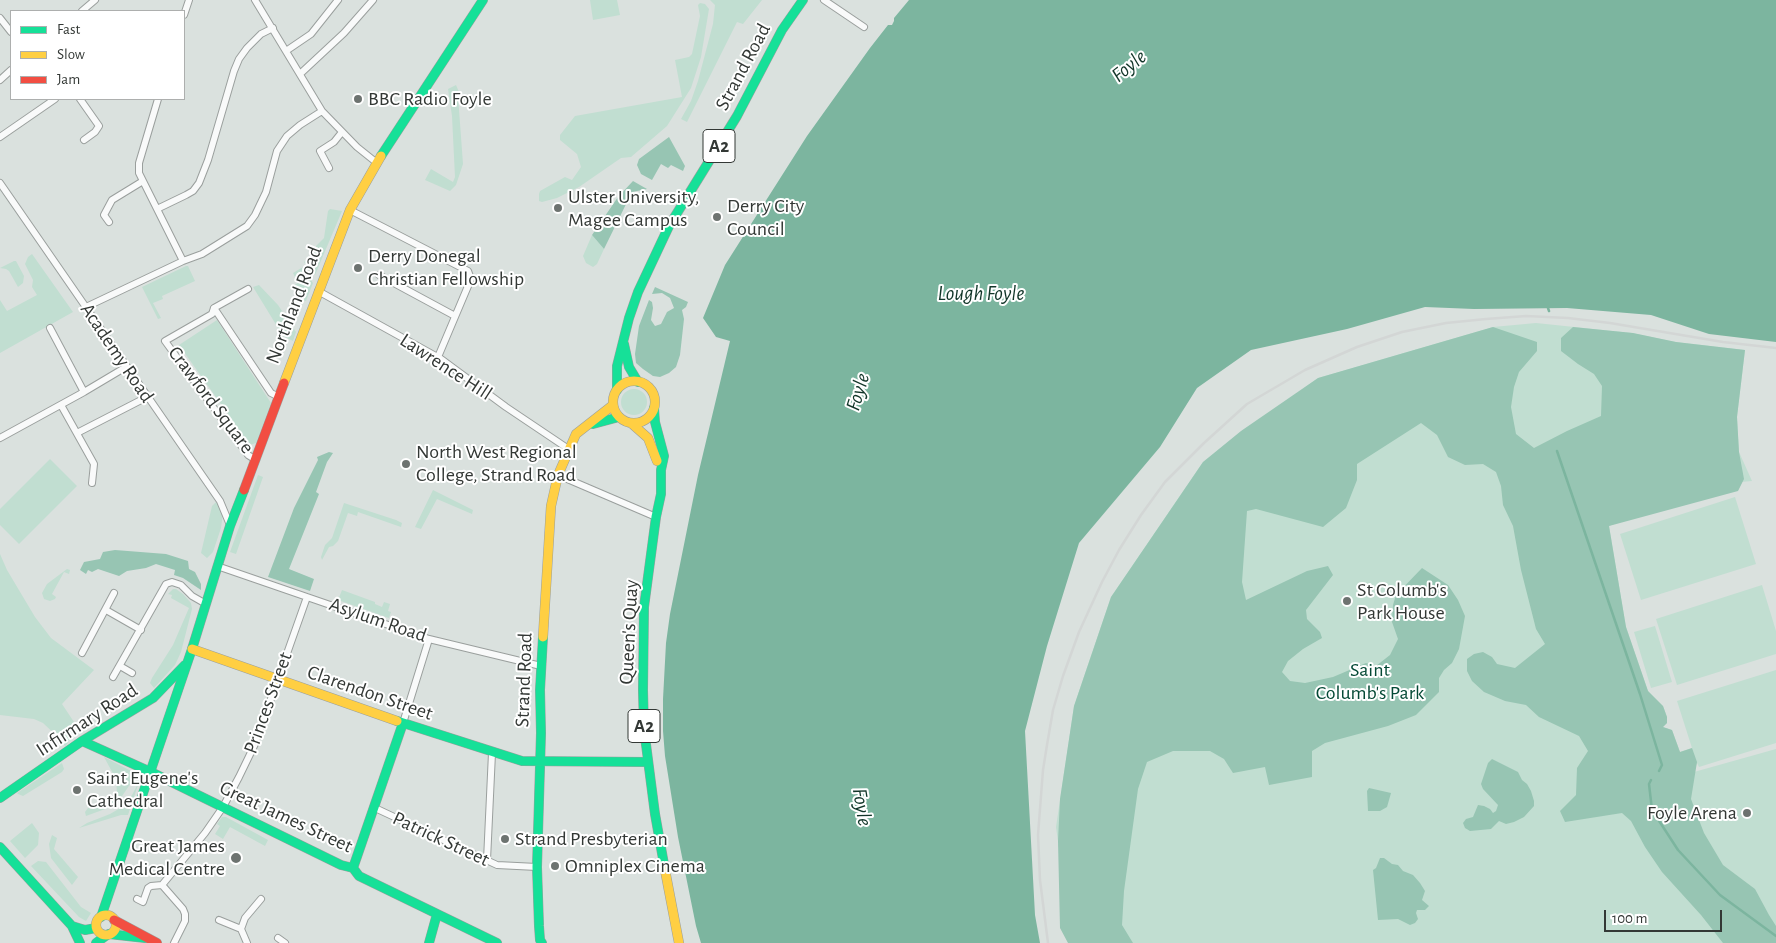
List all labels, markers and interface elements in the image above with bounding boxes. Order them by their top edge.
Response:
legend [10,10,185,100]
street label: Strand Road [710,19,776,115]
text: Fast [57,22,80,37]
water label: Foyle [1106,44,1152,88]
text: Slow [57,47,85,62]
text: Jam [57,72,80,87]
place label: BBC Radio Foyle [368,87,492,111]
marker: BBC Radio Foyle [352,93,364,105]
road number: A2 [703,130,735,162]
place label: Ulster University, Magee Campus [568,185,699,232]
place label: Derry City Council [727,194,804,241]
marker: Ulster University, Magee Campus [552,202,564,214]
marker: Derry City Council [711,211,723,223]
street label: Northland Road [261,243,327,367]
place label: Derry Donegal Christian Fellowship [368,244,524,291]
marker: Derry Donegal Christian Fellowship [352,262,364,274]
water label: Lough Foyle [938,281,1024,307]
street label: Academy Road [75,299,159,407]
street label: Lawrence Hill [395,328,497,406]
street label: Crawford Square [163,342,259,458]
water label: Foyle [840,370,876,414]
place label: North West Regional College, Strand Road [416,440,577,487]
marker: North West Regional College, Strand Road [400,458,412,470]
place label: St Columb's Park House [1357,578,1447,625]
street label: Queen's Quay [614,579,644,685]
street label: Asylum Road [326,592,430,648]
marker: St Columb's Park House [1341,595,1353,607]
street label: Strand Road [510,632,538,728]
street label: Princes Street [239,649,297,757]
park label: Saint Columb's Park [1316,658,1424,705]
street label: Clarendon Street [304,660,436,726]
street label: Infirmary Road [32,678,142,762]
road number: A2 [628,709,660,742]
place label: Saint Eugene's Cathedral [87,766,198,813]
street label: Great James Street [216,776,356,858]
marker: Saint Eugene's Cathedral [71,784,83,796]
water label: Foyle [847,786,877,828]
place label: Foyle Arena [1647,801,1737,825]
street label: Patrick Street [389,806,493,872]
marker: Foyle Arena [1741,807,1753,819]
place label: Strand Presbyterian [515,827,668,851]
marker: Strand Presbyterian [499,833,511,845]
place label: Great James Medical Centre [109,834,225,881]
marker: Great James Medical Centre [229,851,243,865]
place label: Omniplex Cinema [565,854,705,878]
marker: Omniplex Cinema [549,860,561,872]
scale bar [1606,900,1724,932]
text: 100 m [1612,911,1647,926]

